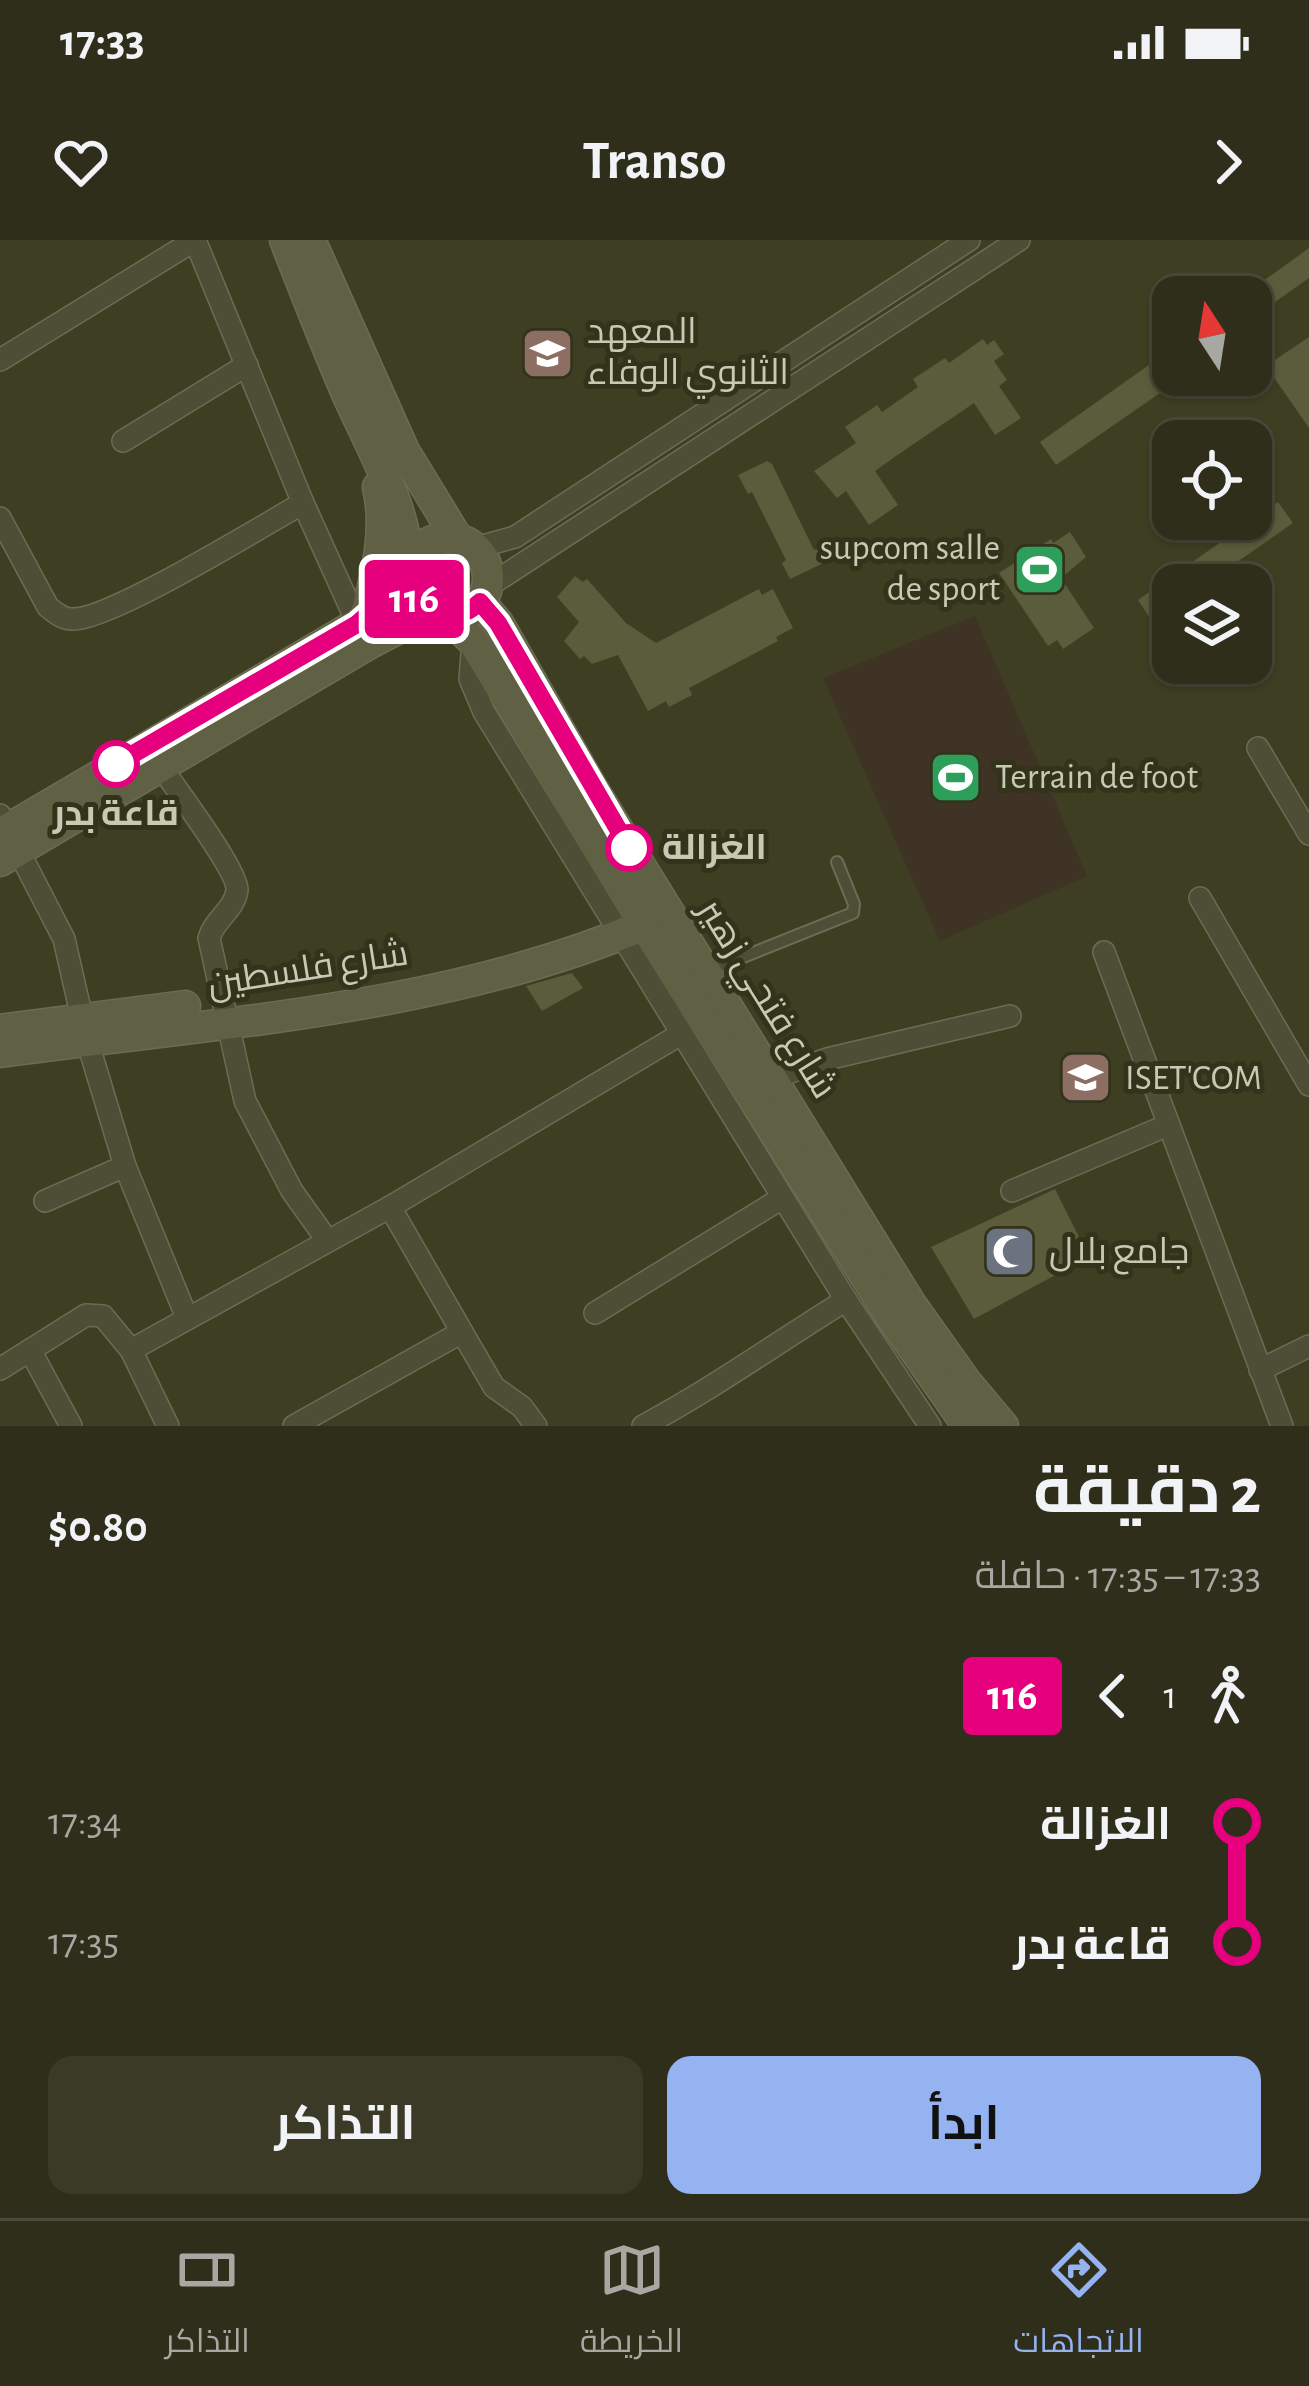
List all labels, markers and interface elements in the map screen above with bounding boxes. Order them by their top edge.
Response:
text: 17:33 [60,19,145,64]
icon: heart [48,129,114,195]
icon: forward [1195,129,1261,195]
text: Transo [583,135,726,189]
north arrow [1152,276,1272,396]
map controls [1152,276,1272,684]
place label: المعهد الثانوي الوفاء [587,314,789,399]
school or university icon: المعهد الثانوي الوفاء [520,325,576,381]
button: locate [1152,420,1272,540]
place label: supcom salle de sport [820,530,1001,607]
sports icon: supcom salle de sport [1011,541,1067,597]
line badge: 116 [345,560,483,638]
button: layers [1152,564,1272,684]
text: 116 [389,578,439,620]
marker: قاعة بدر [94,742,138,786]
sports icon: Terrain de foot [928,749,984,805]
place label: Terrain de foot [995,759,1198,795]
place label: قاعة بدر [52,796,179,834]
marker: الغزالة [607,826,651,870]
place label: الغزالة [662,830,767,868]
street label: شارع فتحي زهير [683,891,843,1110]
street label: شارع فلسطين [205,934,411,1008]
school or university icon: ISET'COM [1058,1050,1114,1106]
place label: ISET'COM [1125,1060,1262,1096]
mosque icon: جامع بلال [982,1224,1038,1280]
place label: جامع بلال [1049,1234,1189,1275]
text: 2 دقيقة [1033,1459,1261,1525]
text: $0.80 [48,1505,148,1550]
text: 17:33 – 17:35 · حافلة [975,1557,1261,1596]
icon: back [1080,1663,1146,1729]
icon: walk [1195,1663,1261,1729]
text: 116 [987,1675,1038,1717]
text: 1 [1164,1677,1177,1716]
text: 17:34 [48,1803,121,1842]
text: الغزالة [1040,1803,1171,1848]
text: 17:35 [48,1923,119,1962]
text: قاعة بدر [1013,1923,1171,1968]
button: التذاكر [48,2056,643,2194]
button: ابدأ [667,2056,1261,2194]
tab: التذاكر [165,2237,250,2371]
tab: الخريطة [580,2237,683,2371]
tab: الاتجاهات [1013,2237,1144,2371]

